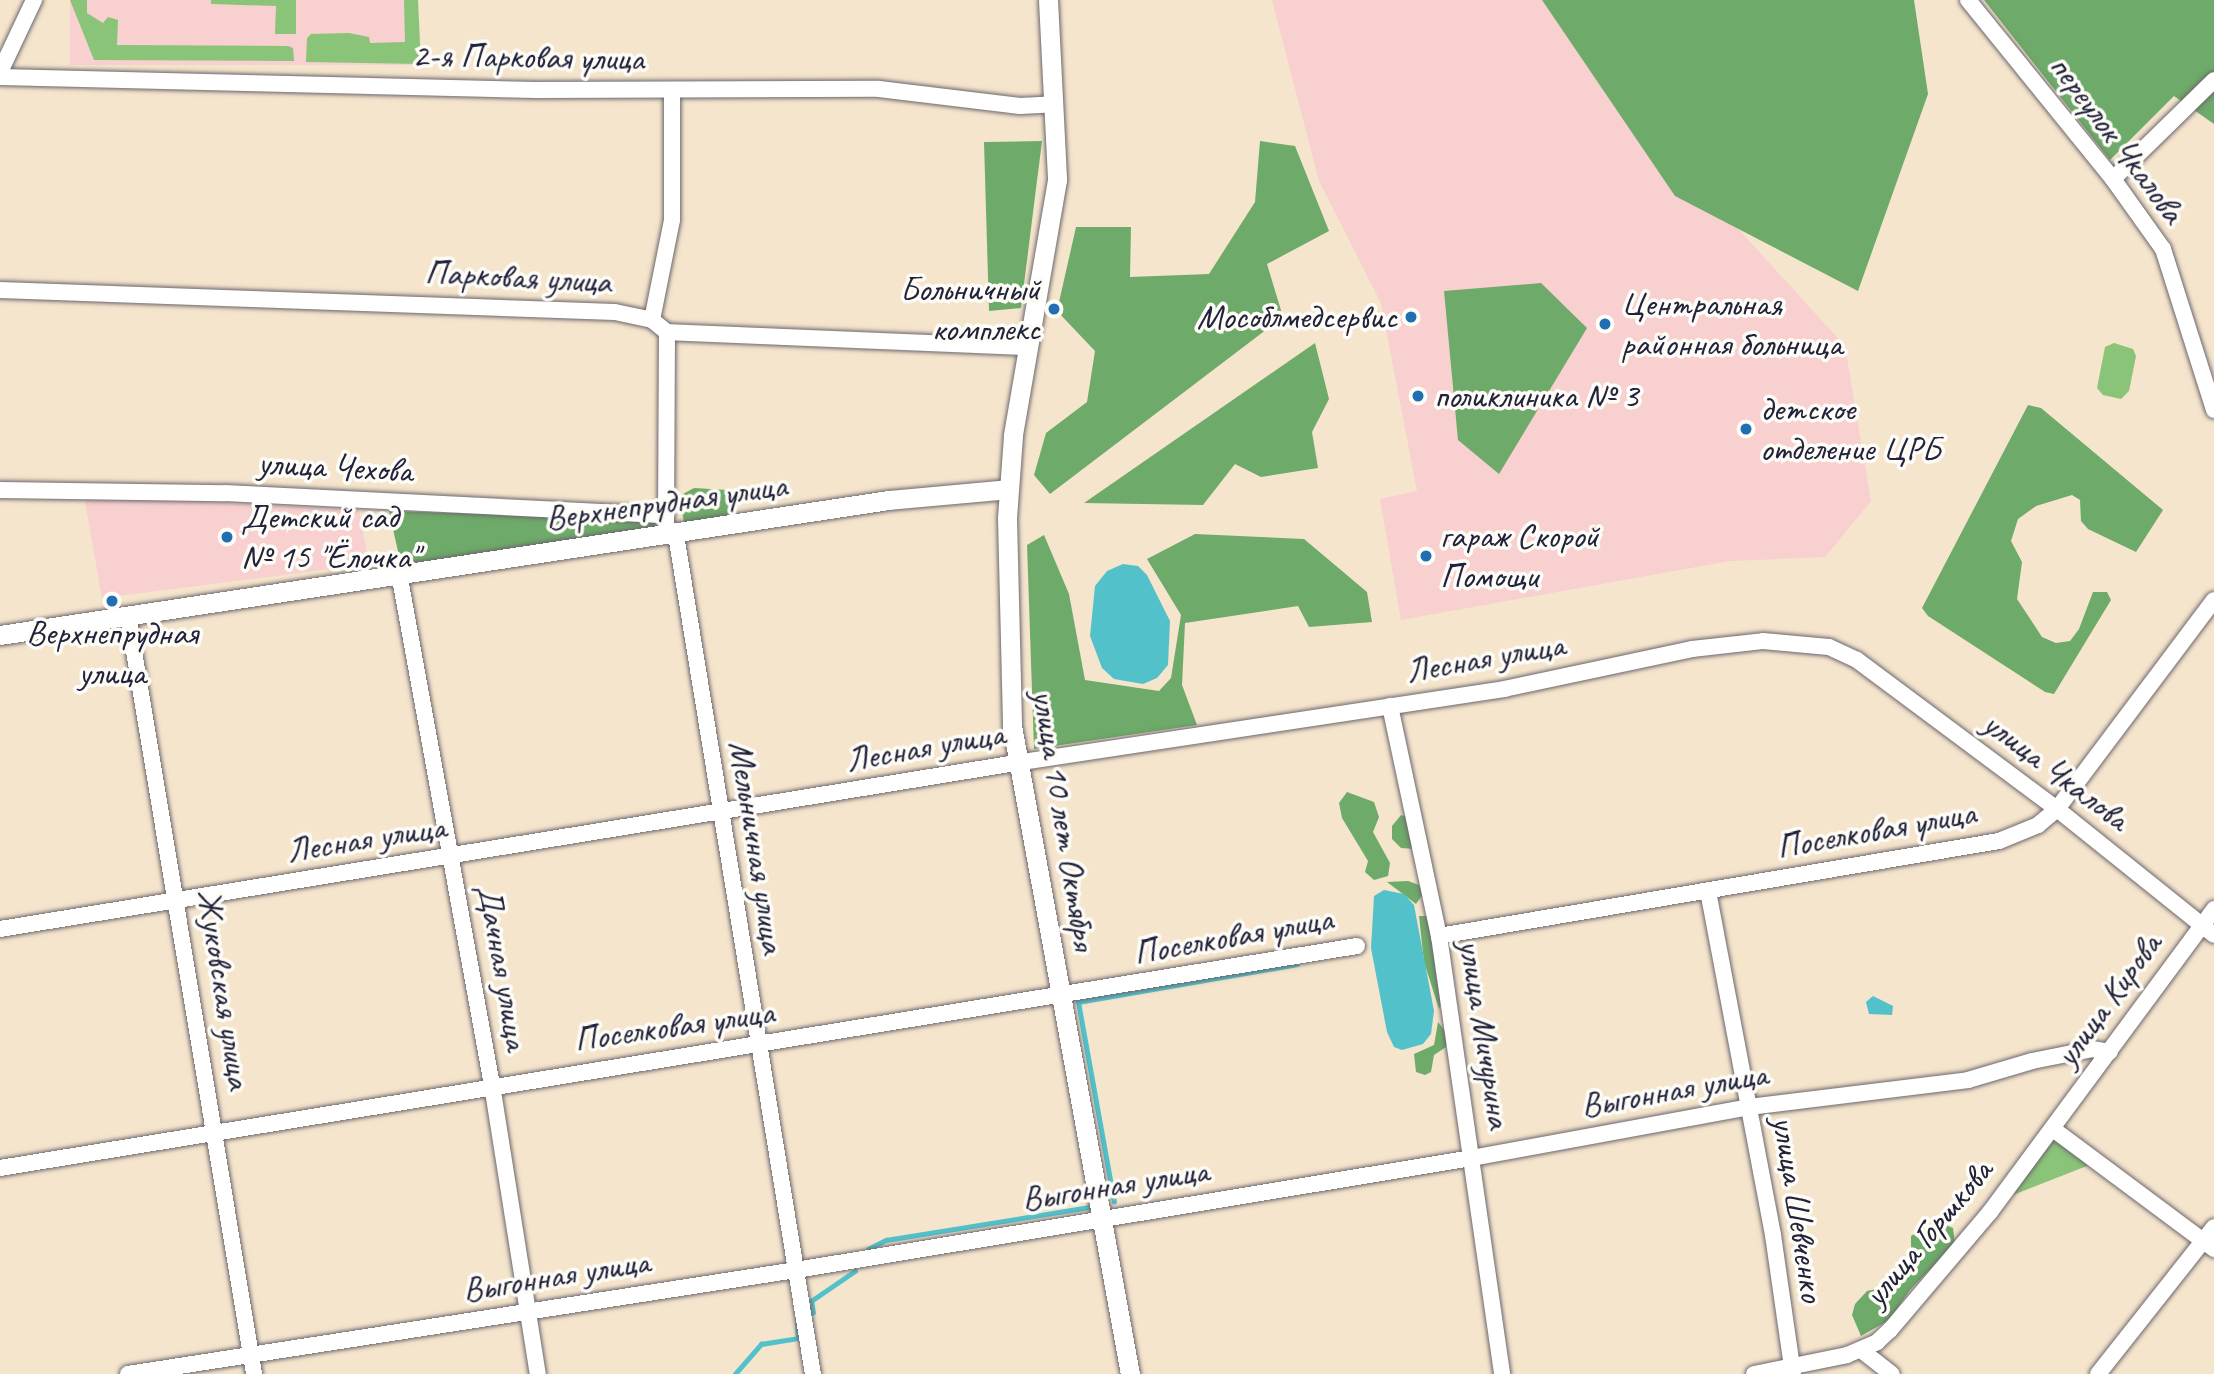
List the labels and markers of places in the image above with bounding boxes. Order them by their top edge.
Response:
place label: Больничный комплекс [900,268,1040,350]
place label: Центральная районная больница [1621,283,1841,365]
place label: Мособлмедсервис [1197,296,1397,338]
marker: Больничный комплекс [1046,301,1062,317]
marker: Мособлмедсервис [1403,309,1419,325]
marker: Центральная районная больница [1595,314,1615,334]
place label: поликлиника № 3 [1434,375,1638,417]
marker: поликлиника № 3 [1408,386,1428,406]
place label: детское отделение ЦРБ [1760,388,1940,470]
marker: детское отделение ЦРБ [1738,421,1754,437]
place label: Детский сад № 15 "Ёлочка" [241,496,418,578]
place label: гараж Скорой Помощи [1440,515,1599,597]
marker: Детский сад № 15 "Ёлочка" [219,529,235,545]
marker: гараж Скорой Помощи [1418,548,1434,564]
marker: Верхнепрудная улица [104,593,120,609]
place label: Верхнепрудная улица [26,612,198,694]

